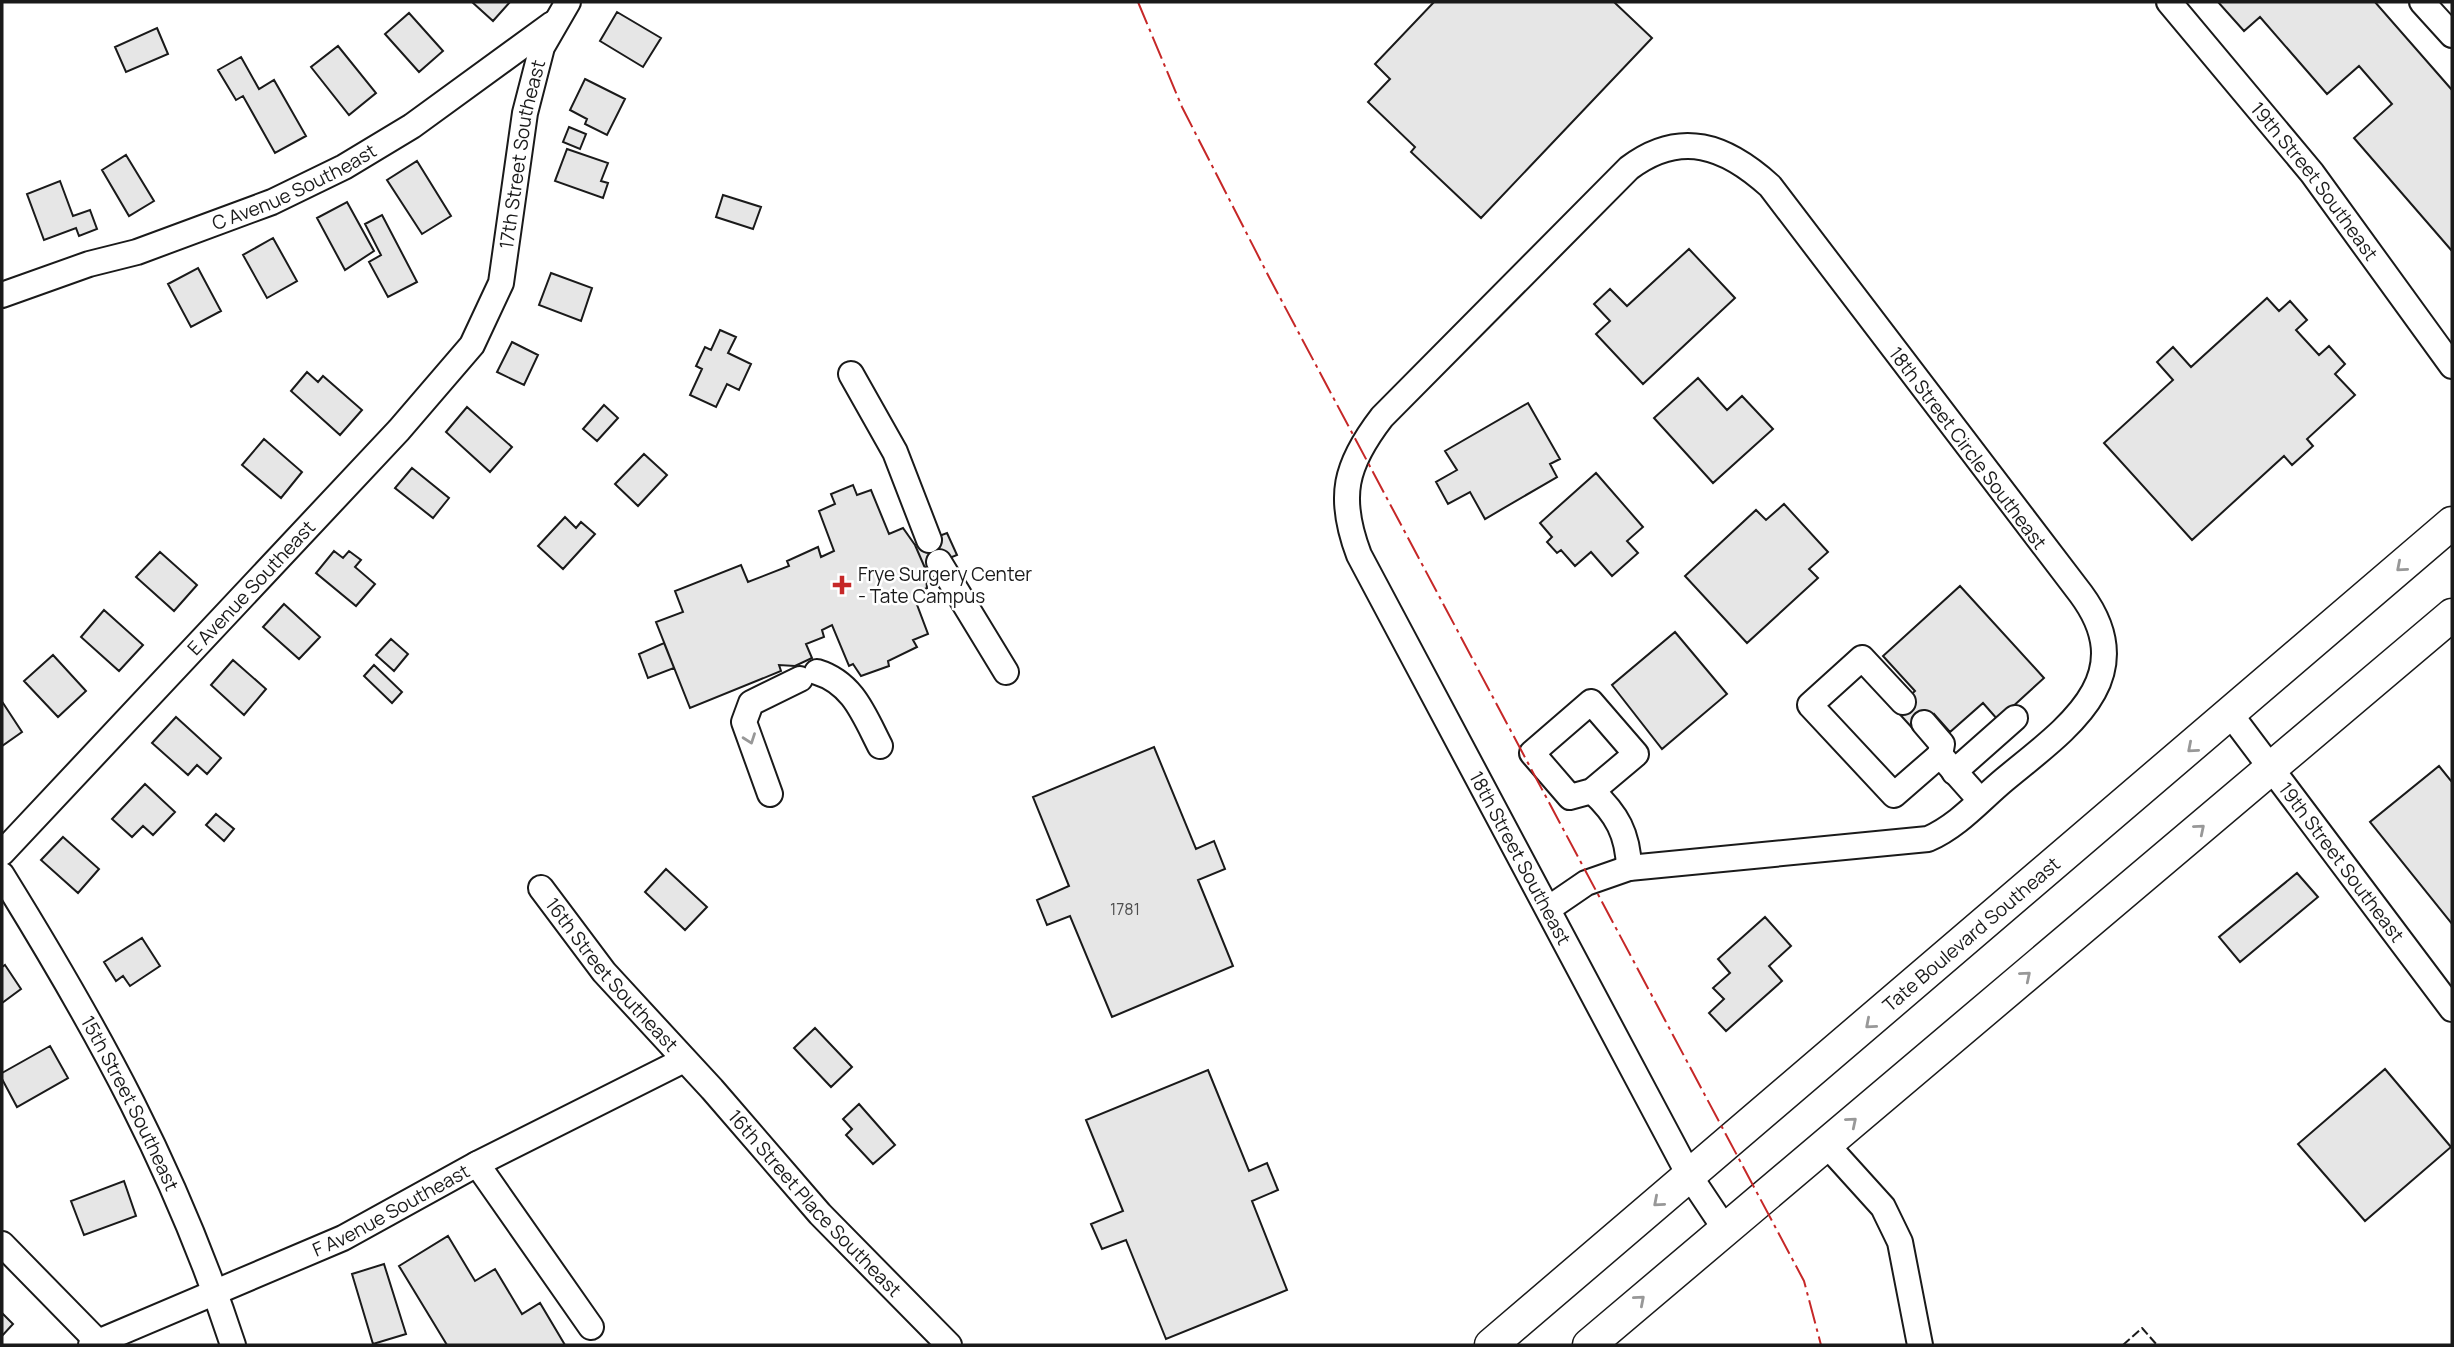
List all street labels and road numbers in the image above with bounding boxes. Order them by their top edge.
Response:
street label: 17th Street Southeast [493,57,551,251]
street label: 19th Street Southeast [2245,96,2384,266]
street label: C Avenue Southeast [208,138,381,236]
street label: 18th Street Circle Southeast [1883,341,2053,555]
street label: E Avenue Southeast [181,515,321,661]
street label: 18th Street Southeast [1463,767,1577,949]
street label: 19th Street Southeast [2273,777,2410,947]
street label: Tate Boulevard Southeast [1877,851,2066,1017]
street label: 16th Street Southeast [540,892,684,1057]
street label: 15th Street Southeast [75,1011,185,1195]
street label: 16th Street Place Southeast [722,1104,907,1302]
street label: F Avenue Southeast [308,1158,474,1262]

